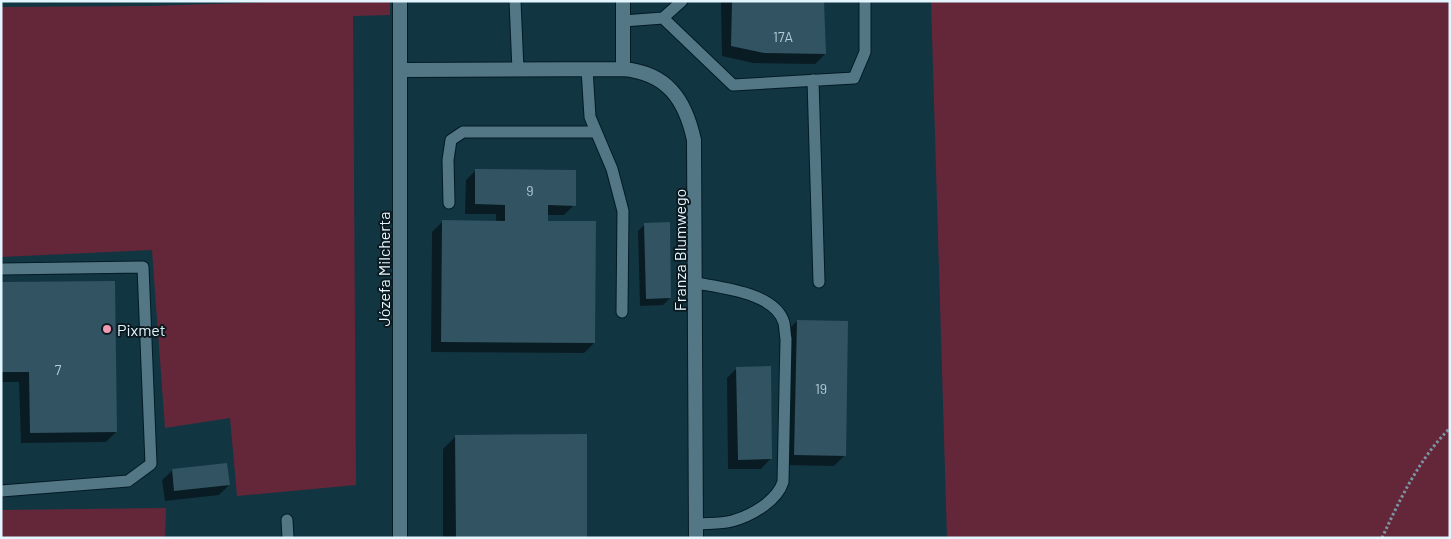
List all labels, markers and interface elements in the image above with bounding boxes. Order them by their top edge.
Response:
house number: 17A [773,28,794,45]
house number: 9 [526,182,534,199]
street label: Franza Blumwego [670,189,689,311]
street label: Józefa Milcherta [374,212,393,326]
place label: Pixmet [117,320,166,339]
marker: Pixmet [101,323,113,335]
house number: 7 [55,361,62,378]
house number: 19 [815,380,827,397]

